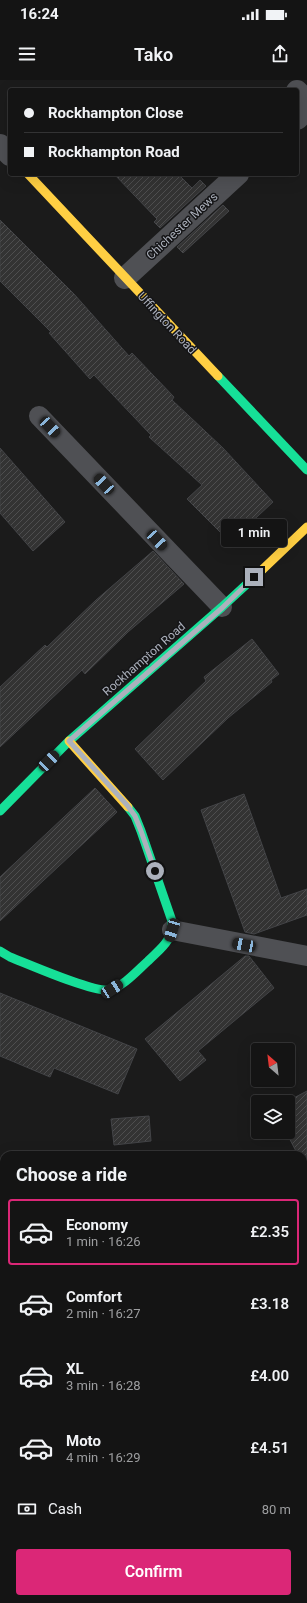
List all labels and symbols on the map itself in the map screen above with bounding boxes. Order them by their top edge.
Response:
street label: Chichester Mews [144,189,220,263]
street label: Uffington Road [135,289,199,357]
car [37,414,63,440]
car [91,471,117,497]
callout: 1 min [221,519,287,547]
car [144,527,170,553]
route end [245,568,263,586]
street label: Rockhampton Road [100,619,188,699]
car [36,748,62,774]
route start [146,862,164,880]
car [163,917,181,943]
car [231,937,257,953]
car [99,977,125,1001]
north arrow [251,1043,295,1087]

